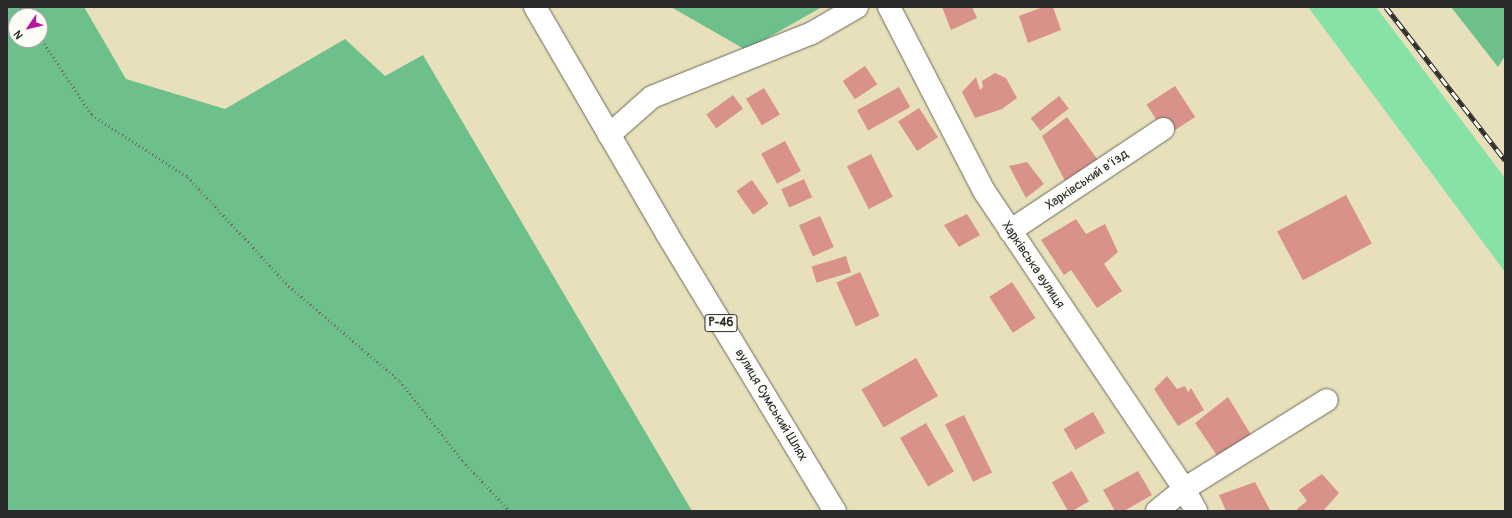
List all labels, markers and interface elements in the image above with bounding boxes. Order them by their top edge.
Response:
north arrow [8,8,48,48]
text: N [11,28,26,41]
street label: Харківський в’їзд [1043,147,1131,213]
street label: Харківська вулиця [998,219,1068,311]
road number: Р-46 [704,313,738,333]
street label: вулиця Сумський Шлях [731,346,811,464]

